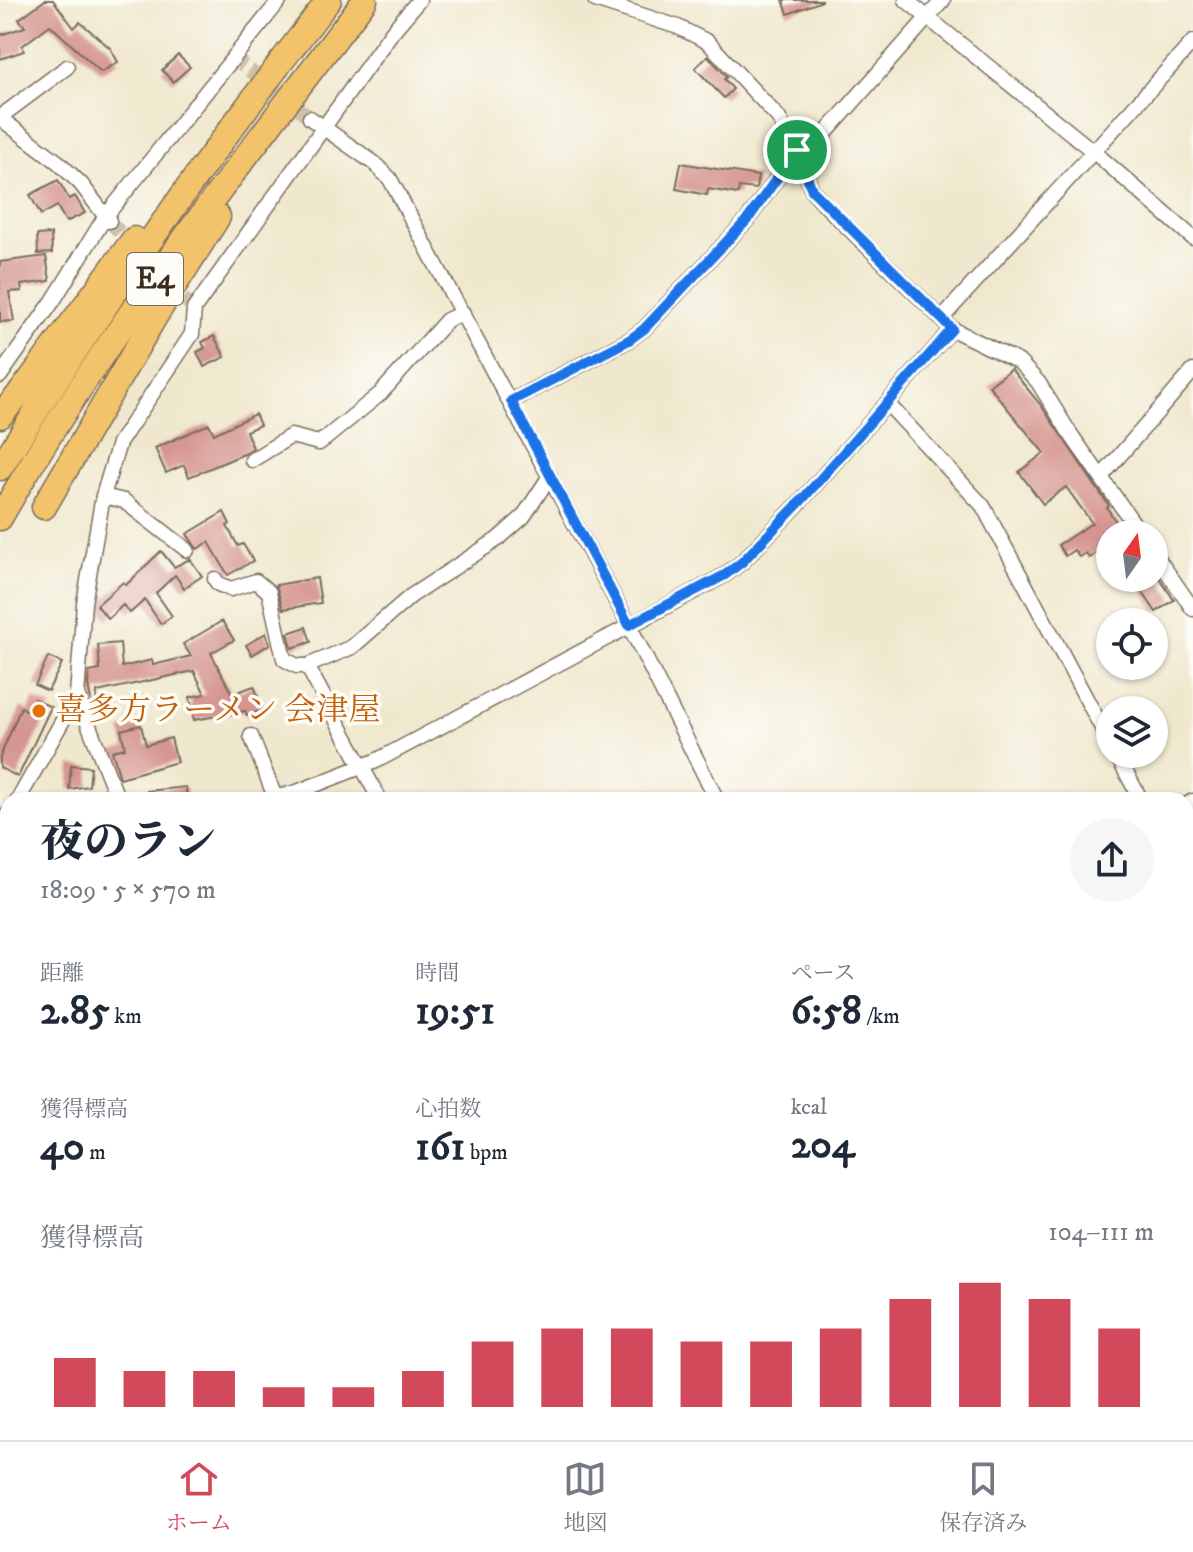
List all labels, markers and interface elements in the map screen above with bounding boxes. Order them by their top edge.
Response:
pin [763,116,831,184]
icon: arrive [775,128,819,172]
road number: E4 [127,253,183,305]
north arrow [1096,520,1168,592]
map controls [1096,520,1168,768]
button: locate [1096,608,1168,680]
place label: 喜多方ラーメン 会津屋 [55,691,380,731]
button: layers [1096,696,1168,768]
marker: 喜多方ラーメン 会津屋 [30,702,48,720]
text: 夜のラン [40,816,216,871]
button: share [1070,818,1154,902]
text: 18:09 · 5 × 570 m [40,874,216,907]
text: 距離 [40,960,84,987]
text: 時間 [415,960,459,987]
text: ペース [791,960,856,987]
text: 2.85 [40,987,110,1037]
text: 19:51 [415,987,495,1037]
text: 6:58 [791,987,862,1037]
text: km [110,1003,142,1030]
text: /km [862,1003,900,1030]
text: kcal [791,1094,827,1121]
text: 獲得標高 [40,1096,128,1123]
text: 心拍数 [415,1096,481,1123]
text: 204 [791,1121,855,1171]
text: 40 [40,1123,85,1173]
text: 161 [415,1123,465,1173]
text: m [85,1139,106,1166]
text: bpm [465,1139,508,1166]
text: 104–111 m [1048,1216,1154,1249]
text: 獲得標高 [40,1222,144,1255]
tab: ホーム [166,1457,232,1537]
tab: 地図 [563,1457,607,1537]
tab: 保存済み [939,1457,1027,1537]

